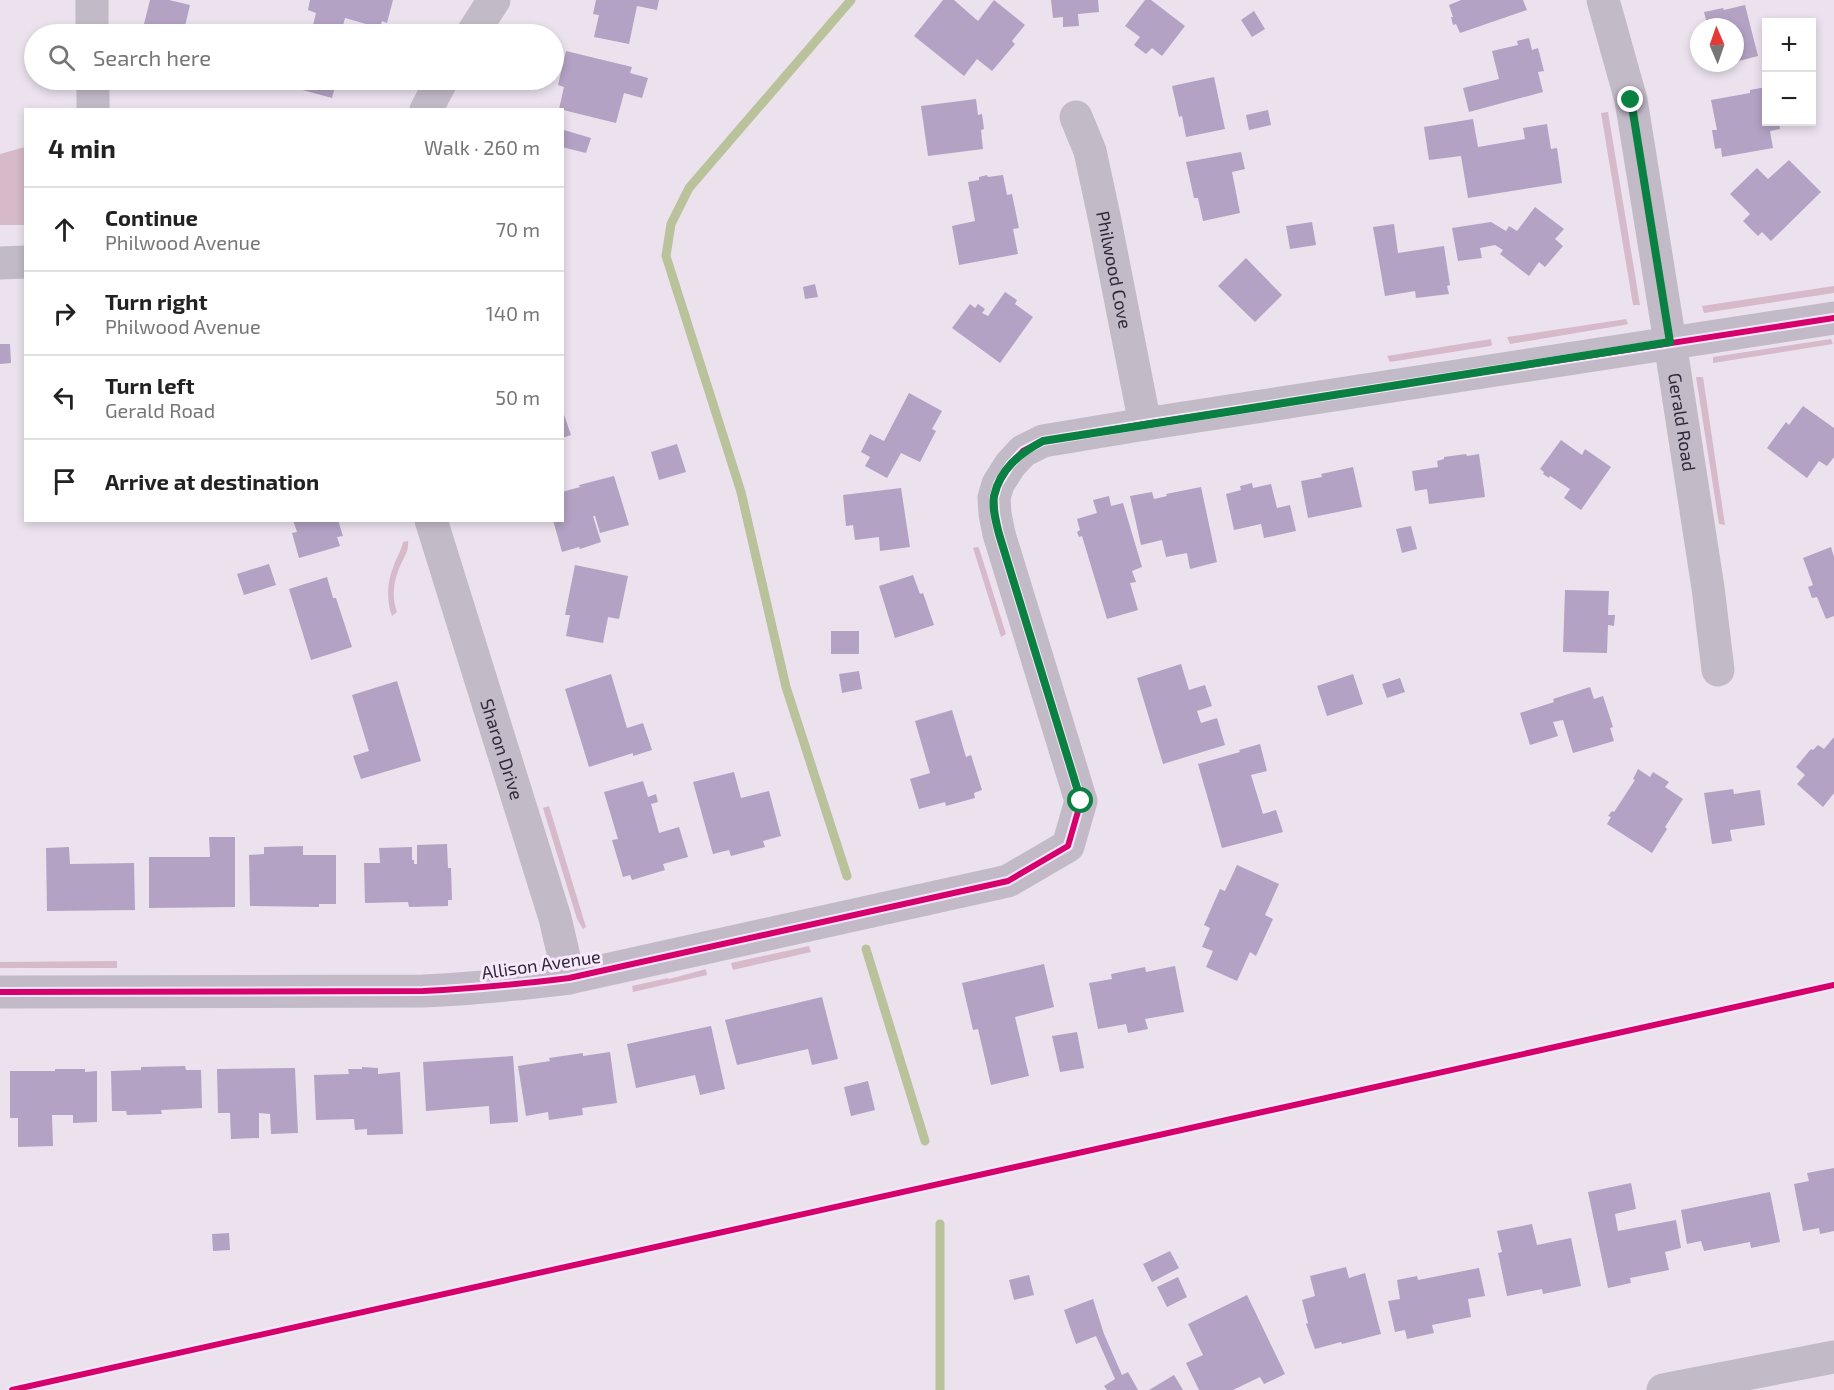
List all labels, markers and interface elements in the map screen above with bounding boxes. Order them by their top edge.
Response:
north arrow [1690,18,1744,72]
map controls [1762,18,1816,126]
button: + [1762,18,1816,72]
search box [24,24,564,90]
icon: search [45,41,78,74]
text: Search here [93,44,211,70]
button: − [1762,72,1816,126]
route end [1617,86,1643,112]
text: 4 min [48,132,116,163]
text: Walk · 260 m [424,135,540,159]
text: Continue [105,204,198,230]
street label: Philwood Cove [1092,209,1137,331]
icon: ahead [48,213,81,246]
text: 70 m [496,217,540,241]
text: Philwood Avenue [105,230,261,254]
text: Turn right [105,288,207,314]
icon: right [48,297,81,330]
text: 140 m [486,301,540,325]
text: Philwood Avenue [105,314,261,338]
street label: Gerald Road [1664,371,1701,473]
text: Turn left [105,372,194,398]
icon: left [48,381,81,414]
text: 50 m [495,385,540,409]
text: Gerald Road [105,398,215,422]
icon: arrive [48,465,81,498]
text: Arrive at destination [105,468,319,494]
street label: Sharon Drive [476,696,528,802]
route start [1067,787,1093,813]
street label: Allison Avenue [480,945,602,983]

